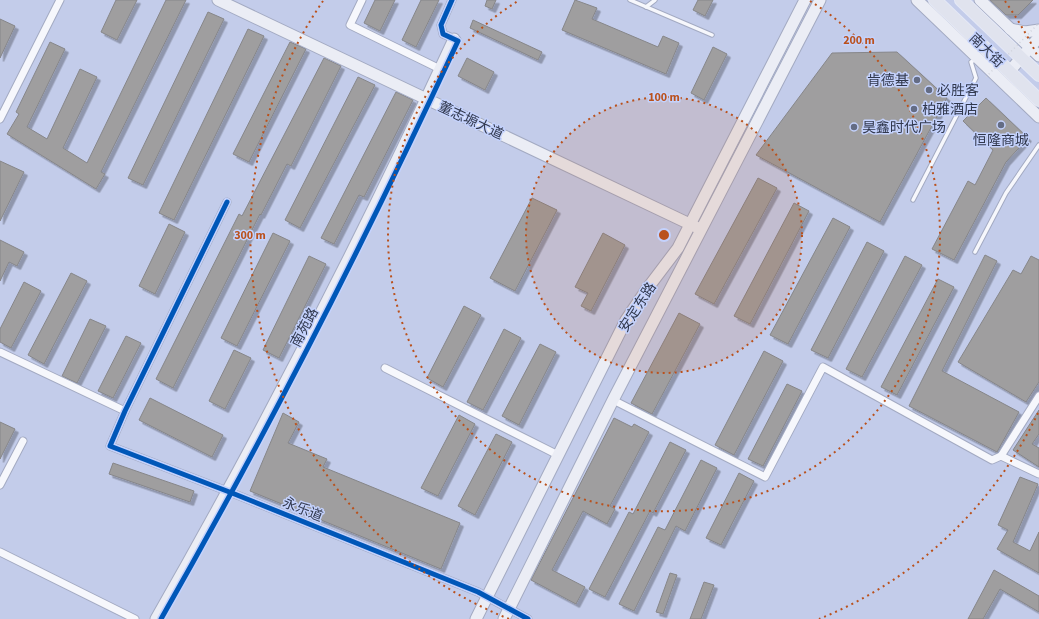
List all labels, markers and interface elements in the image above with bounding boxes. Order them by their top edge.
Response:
street label: 南大街 [964,29,1008,73]
text: 200 m [843,32,875,49]
place label: 肯德基 [867,71,909,91]
marker: 肯德基 [912,75,922,85]
place label: 必胜客 [937,81,979,101]
marker: 必胜客 [924,85,934,95]
text: 100 m [648,89,680,106]
street label: 董志塬大道 [435,97,507,145]
place label: 柏雅酒店 [922,100,978,120]
marker: 柏雅酒店 [909,104,919,114]
place label: 昊鑫时代广场 [862,118,946,138]
marker: 恒隆商城 [996,120,1006,130]
marker: 昊鑫时代广场 [849,122,859,132]
place label: 恒隆商城 [973,131,1029,151]
text: 300 m [234,227,266,244]
centre of rings [657,228,671,242]
street label: 安定东路 [614,279,661,336]
street label: 南苑路 [286,304,324,351]
street label: 永乐道 [279,493,326,527]

